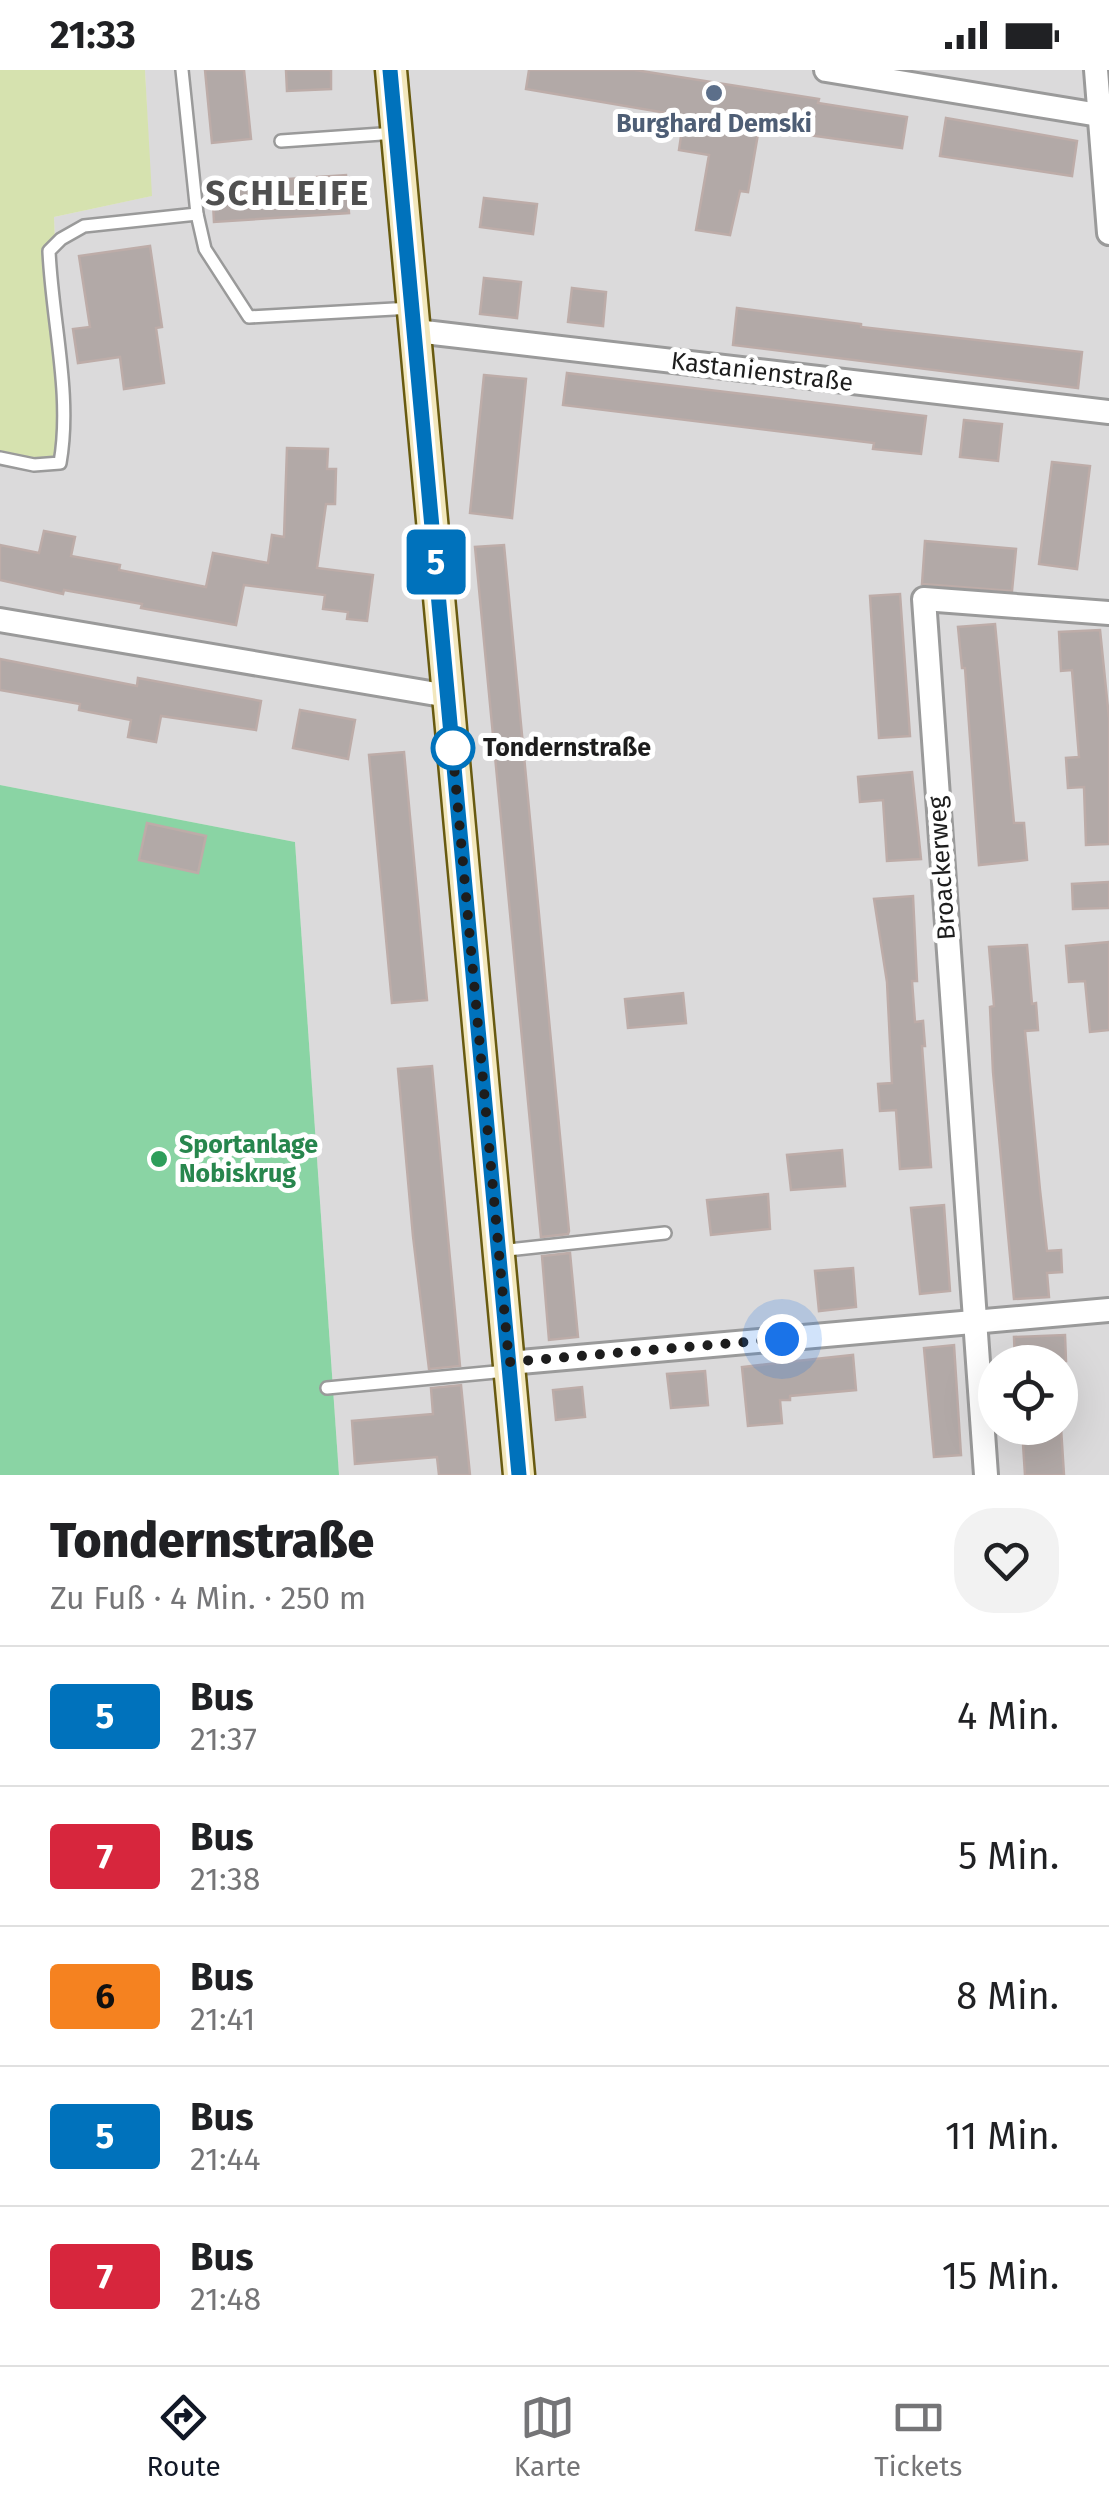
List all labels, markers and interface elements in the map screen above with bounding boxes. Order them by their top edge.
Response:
text: 21:33 [50,12,136,58]
marker: Burghard Demski [703,82,725,104]
place label: Burghard Demski [616,109,812,139]
district label: SCHLEIFE [205,172,371,214]
street label: Kastanienstraße [669,346,855,398]
line badge: 5 [404,530,468,594]
text: 5 [427,541,445,583]
marker: Tondernstraße [432,727,474,769]
place label: Tondernstraße [483,733,651,763]
street label: Broackerweg [922,795,962,941]
place label: Sportanlage Nobiskrug [179,1130,318,1189]
marker: Sportanlage Nobiskrug [148,1148,170,1170]
your location [757,1314,807,1364]
map controls [978,1345,1078,1445]
button: locate [978,1345,1078,1445]
button: heart [954,1508,1059,1613]
text: Tondernstraße [50,1512,374,1570]
text: Zu Fuß · 4 Min. · 250 m [50,1579,366,1617]
text: Bus [190,1674,254,1720]
text: 4 Min. [957,1693,1059,1739]
text: 5 [96,1695,114,1737]
text: 21:37 [190,1720,257,1758]
text: Bus [190,1814,254,1860]
text: 5 Min. [958,1833,1059,1879]
text: 7 [97,1835,113,1877]
text: 21:38 [190,1860,260,1898]
text: Bus [190,1954,254,2000]
text: 8 Min. [956,1973,1059,2019]
text: 6 [95,1975,115,2017]
text: 21:41 [190,2000,255,2038]
text: Bus [190,2094,254,2140]
text: 11 Min. [945,2113,1059,2159]
text: 5 [96,2115,114,2157]
text: 21:44 [190,2140,260,2178]
text: Bus [190,2234,254,2280]
text: 15 Min. [942,2253,1059,2299]
text: 7 [97,2255,113,2297]
text: 21:48 [190,2280,261,2318]
tab: Route [147,2390,221,2483]
tab: Karte [514,2390,581,2483]
tab: Tickets [874,2390,962,2483]

